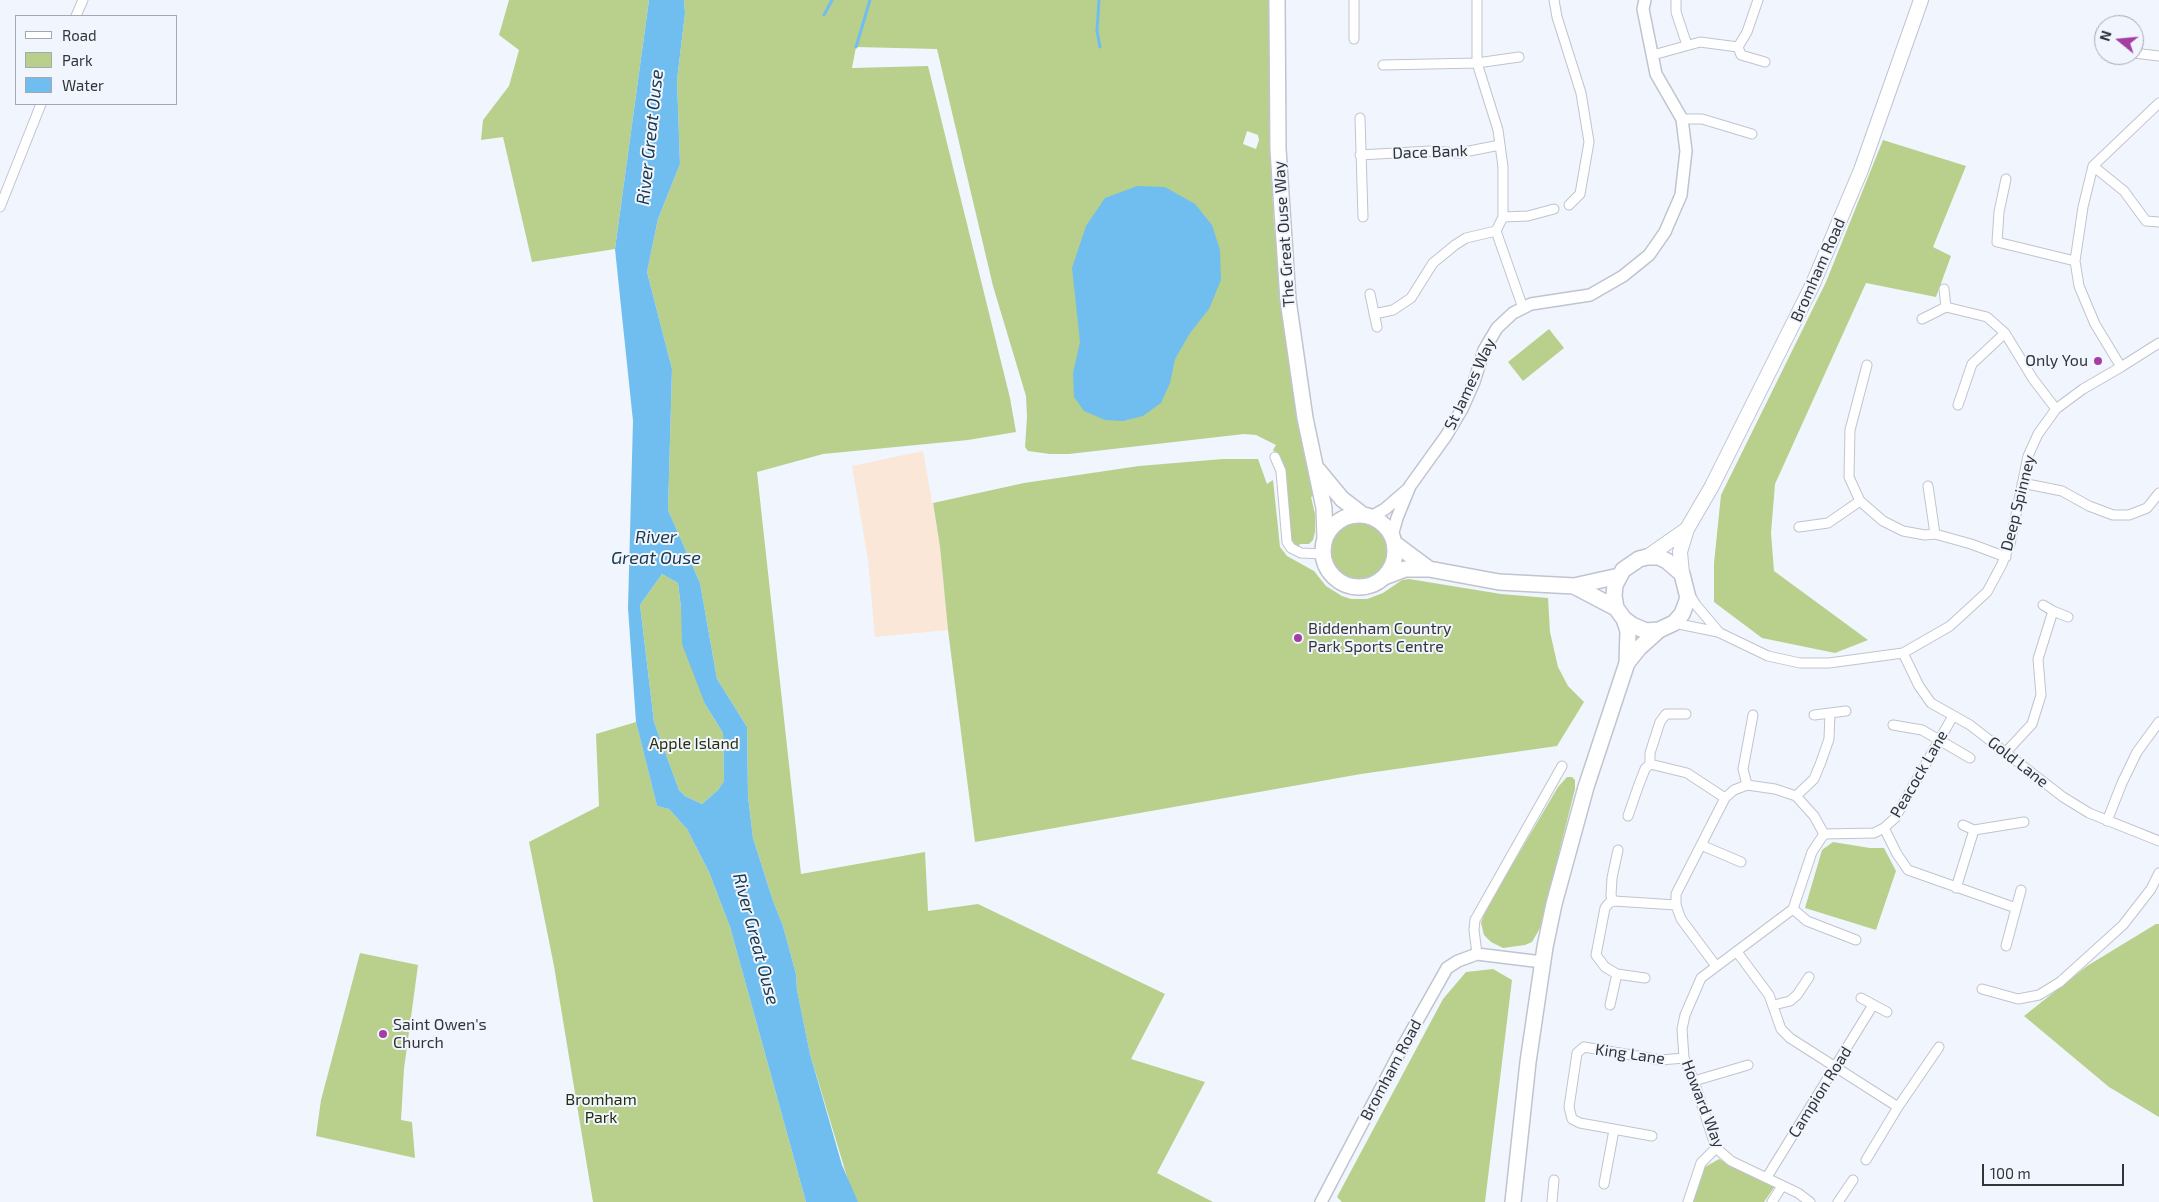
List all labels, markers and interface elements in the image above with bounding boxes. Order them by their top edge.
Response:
legend [15,15,178,105]
north arrow [2094,15,2144,65]
text: Road [62,26,97,44]
text: N [2096,28,2115,43]
text: Park [62,51,93,69]
water label: River Great Ouse [632,68,668,206]
text: Water [62,76,104,94]
street label: Dace Bank [1392,141,1468,163]
street label: The Great Ouse Way [1269,160,1299,308]
street label: Bromham Road [1787,215,1849,325]
street label: St James Way [1440,335,1500,433]
place label: Only You [2025,351,2088,371]
marker: Only You [2092,355,2104,367]
street label: Deep Spinney [1997,453,2039,553]
water label: River Great Ouse [611,526,701,568]
place label: Biddenham Country Park Sports Centre [1308,619,1451,657]
marker: Biddenham Country Park Sports Centre [1292,632,1304,644]
street label: Peacock Lane [1886,727,1952,821]
street label: Gold Lane [1984,732,2052,792]
park label: Apple Island [649,734,739,754]
water label: River Great Ouse [728,871,784,1007]
place label: Saint Owen's Church [393,1015,487,1053]
street label: Bromham Road [1356,1016,1426,1124]
marker: Saint Owen's Church [377,1028,389,1040]
street label: King Lane [1594,1040,1666,1068]
street label: Campion Road [1784,1043,1856,1141]
street label: Howard Way [1677,1057,1729,1151]
park label: Bromham Park [565,1090,637,1128]
scale bar [1984,1154,2126,1186]
text: 100 m [1990,1164,2031,1182]

